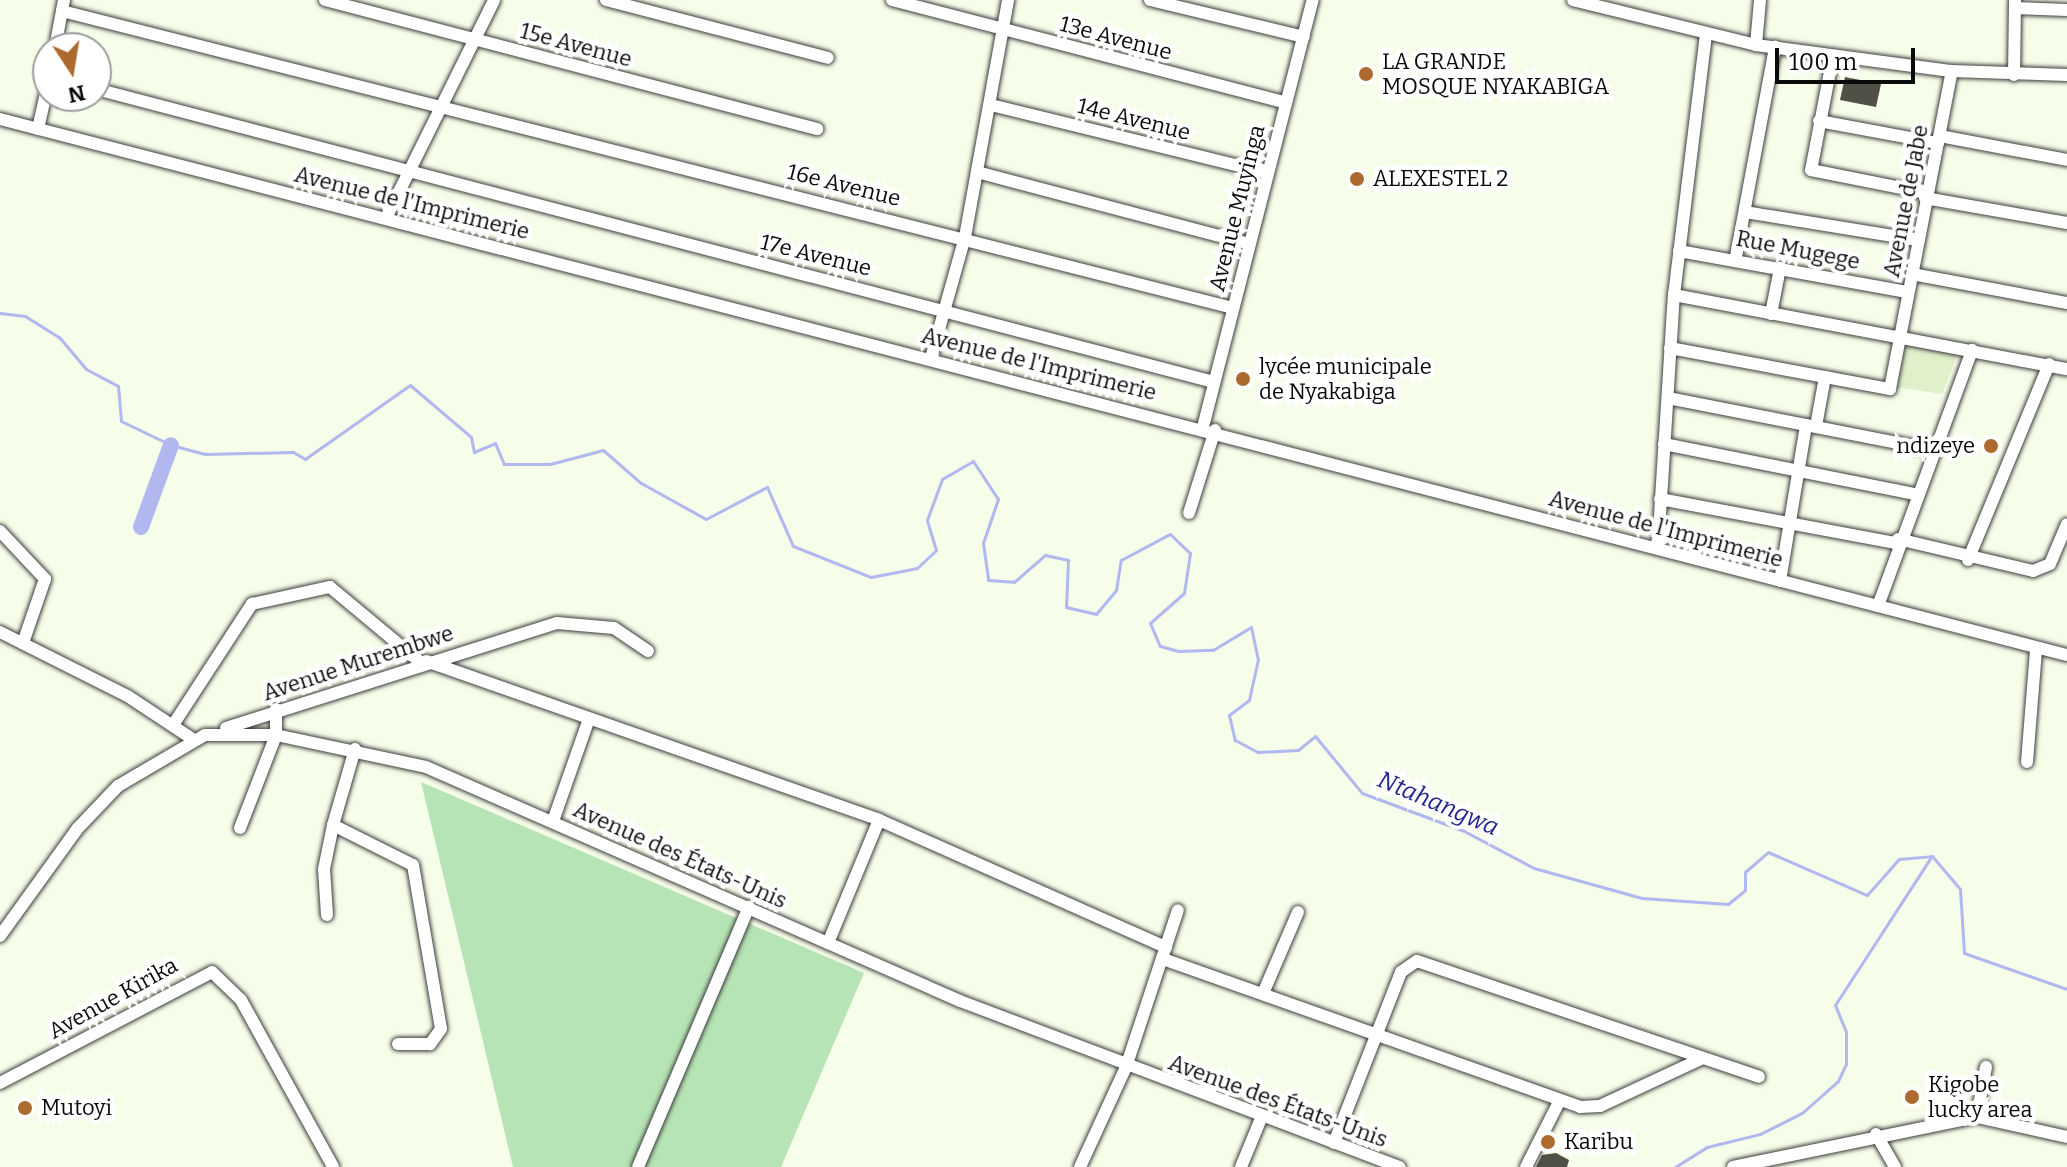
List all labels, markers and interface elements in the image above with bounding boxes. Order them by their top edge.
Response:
street label: 13e Avenue [1057,10,1175,66]
street label: 15e Avenue [517,17,635,73]
north arrow [32,32,112,112]
scale bar [1779,32,1919,82]
place label: LA GRANDE MOSQUE NYAKABIGA [1382,48,1609,100]
text: 100 m [1789,48,1857,76]
marker: LA GRANDE MOSQUE NYAKABIGA [1357,65,1375,83]
text: N [66,79,88,109]
street label: 14e Avenue [1075,92,1193,146]
street label: Avenue Muyinga [1204,122,1270,294]
street label: Avenue de Jabe [1878,122,1934,280]
street label: 16e Avenue [785,158,903,212]
street label: Avenue de l'Imprimerie [292,161,532,245]
place label: ALEXESTEL 2 [1373,166,1508,192]
marker: ALEXESTEL 2 [1348,170,1366,188]
street label: Rue Mugege [1734,225,1862,275]
street label: 17e Avenue [758,228,874,282]
street label: Avenue de l'Imprimerie [919,322,1159,406]
place label: lycée municipale de Nyakabiga [1259,353,1432,404]
marker: lycée municipale de Nyakabiga [1234,370,1252,388]
place label: ndizeye [1896,433,1975,459]
marker: ndizeye [1982,437,2000,455]
street label: Avenue de l'Imprimerie [1546,485,1786,573]
street label: Avenue Murembwe [259,620,457,706]
water label: Ntahangwa [1373,766,1503,842]
street label: Avenue des États-Unis [569,796,791,914]
street label: Avenue Kirika [44,952,182,1044]
street label: Avenue des États-Unis [1165,1049,1391,1153]
place label: Kigobe lucky area [1928,1071,2033,1122]
marker: Kigobe lucky area [1903,1088,1921,1106]
place label: Mutoyi [41,1095,112,1121]
marker: Mutoyi [16,1099,34,1117]
place label: Karibu [1564,1129,1633,1155]
marker: Karibu [1539,1133,1557,1151]

